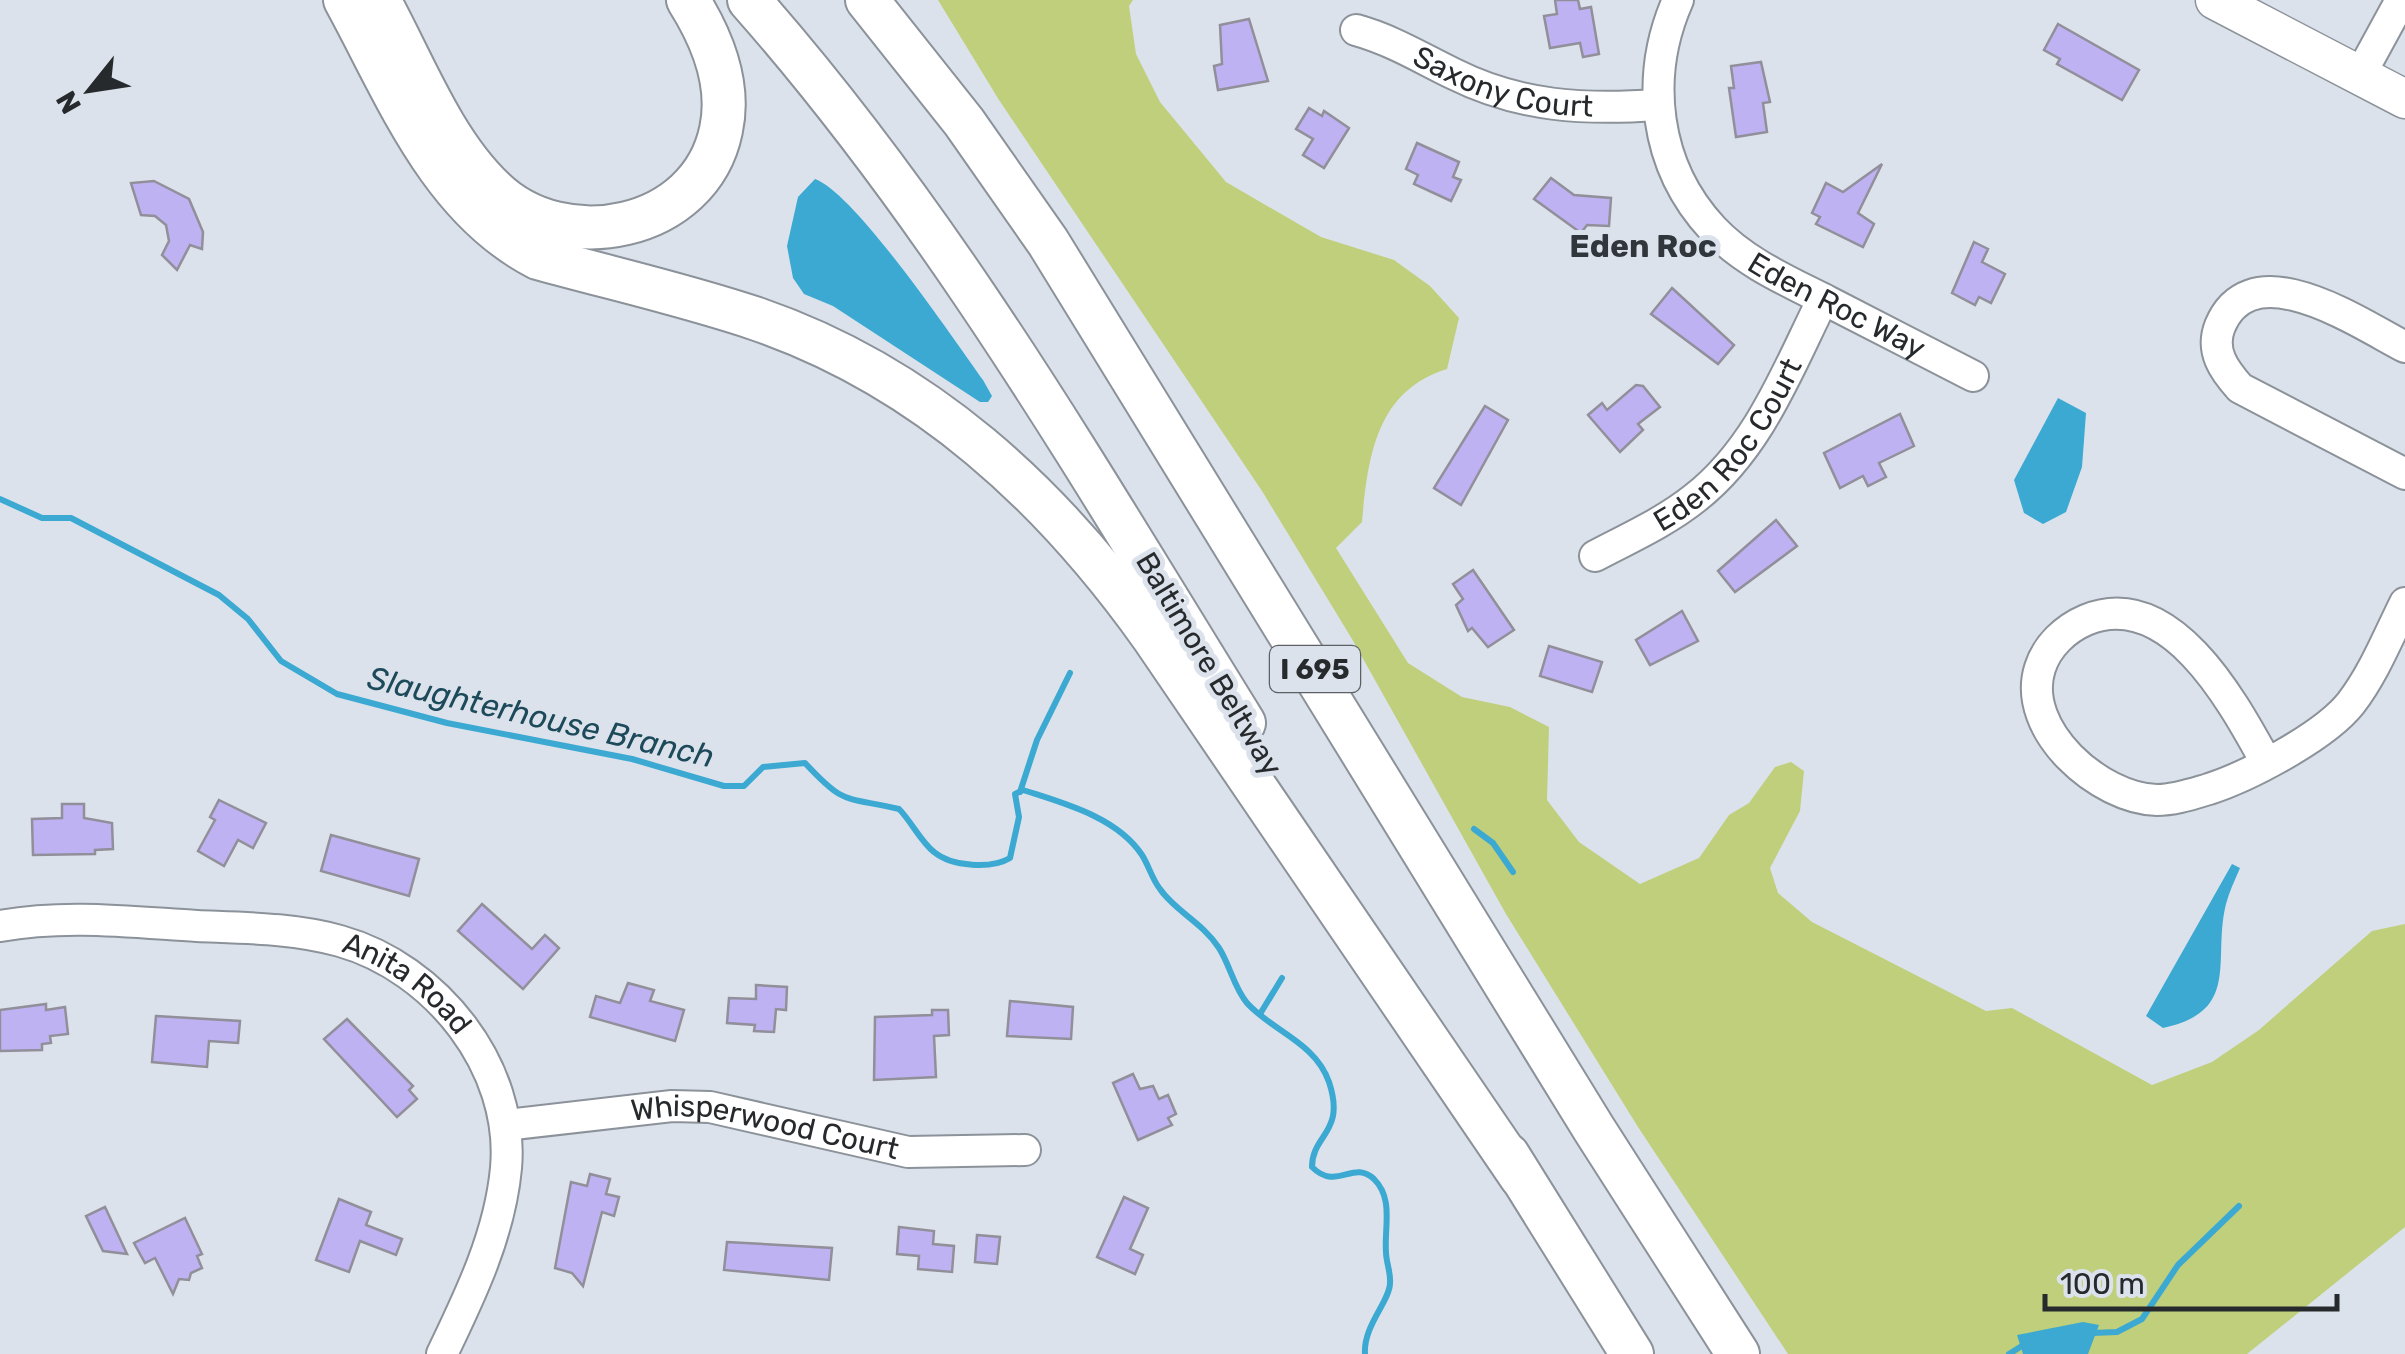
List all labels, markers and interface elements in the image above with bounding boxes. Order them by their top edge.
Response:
street label: Saxony Court [1407,38,1594,125]
north arrow [40,40,140,140]
text: N [49,85,88,119]
district label: Eden Roc [1569,227,1717,265]
street label: Eden Roc Way [1741,245,1931,366]
street label: Eden Roc Court [1647,352,1810,539]
street label: Baltimore Beltway [1128,546,1290,782]
road number: I 695 [1270,646,1360,692]
water label: Slaughterhouse Branch [364,659,718,775]
street label: Anita Road [338,925,479,1041]
street label: Whisperwood Court [629,1088,903,1167]
scale bar [2045,1249,2338,1311]
text: 100 m [2060,1266,2145,1302]

